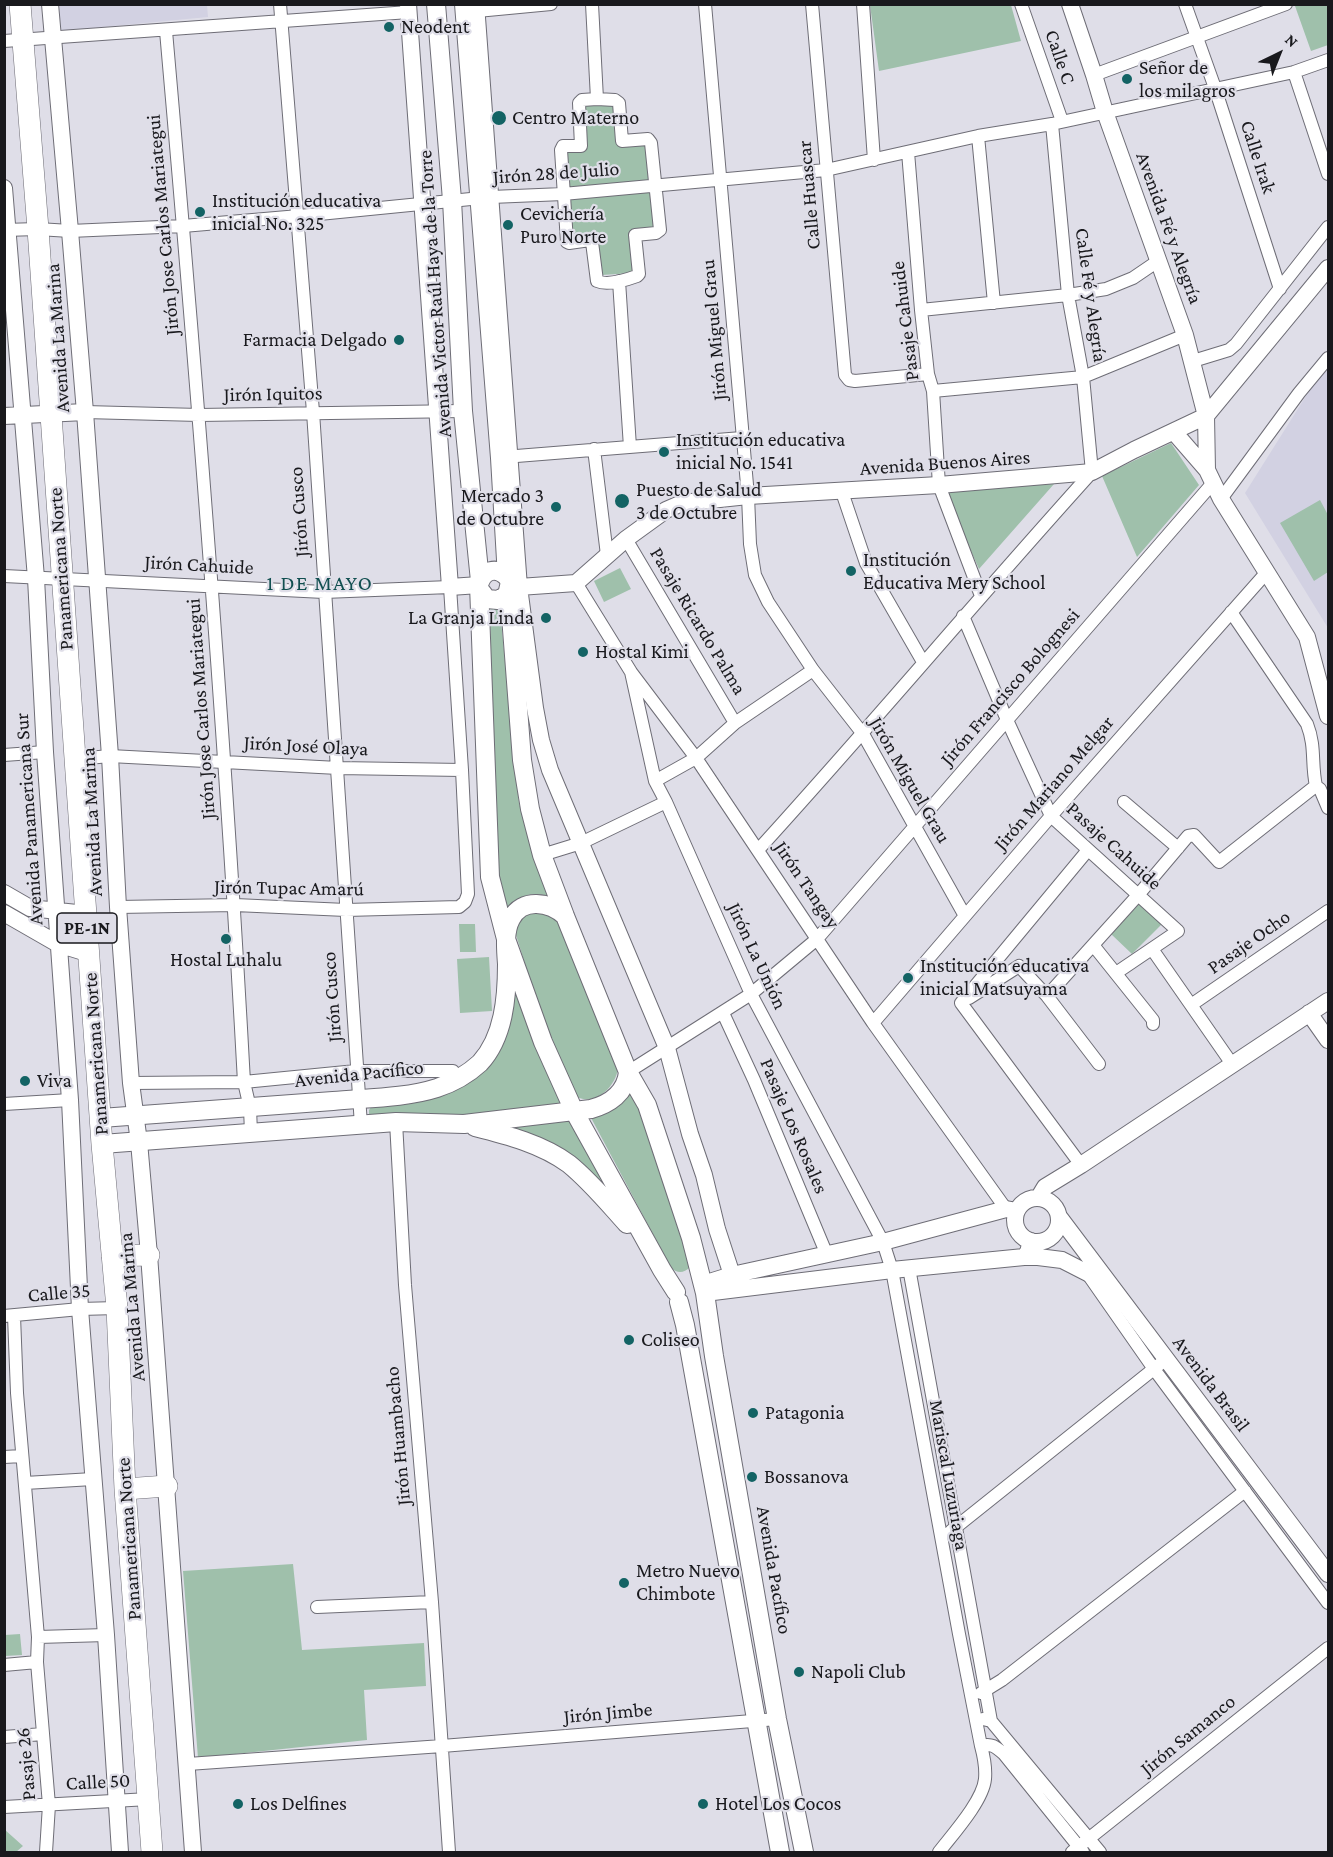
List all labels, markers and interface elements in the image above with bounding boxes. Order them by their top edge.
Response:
place label: Neodent [401,15,469,39]
marker: Neodent [382,20,396,34]
north arrow [1249,24,1309,84]
street label: Calle C [1040,27,1080,87]
text: N [1282,31,1301,50]
place label: Señor de los milagros [1139,56,1236,103]
marker: Señor de los milagros [1120,72,1134,86]
place label: Centro Materno [512,106,639,130]
marker: Centro Materno [490,109,508,127]
street label: Jirón Jose Carlos Mariategui [141,114,185,336]
street label: Calle Irak [1235,117,1281,197]
street label: Calle Huascar [792,139,826,251]
street label: Avenida Victor Raúl Haya de la Torre [413,149,457,439]
street label: Avenida Fé y Alegría [1130,149,1208,307]
street label: Jirón 28 de Julio [492,157,620,189]
place label: Institución educativa inicial No. 325 [212,189,381,236]
place label: Cevichería Puro Norte [520,202,606,249]
marker: Institución educativa inicial No. 325 [193,205,207,219]
marker: Cevichería Puro Norte [501,218,515,232]
street label: Calle Fé y Alegría [1070,226,1112,364]
street label: Jirón Miguel Grau [696,258,732,402]
street label: Pasaje Cahuide [886,260,924,382]
street label: Avenida La Marina [41,263,75,413]
place label: Farmacia Delgado [243,328,387,352]
marker: Farmacia Delgado [392,333,406,347]
street label: Jirón Iquitos [223,381,323,407]
place label: Institución educativa inicial No. 1541 [676,428,845,475]
marker: Institución educativa inicial No. 1541 [657,445,671,459]
street label: Avenida Buenos Aires [859,445,1031,481]
street label: Jirón Cusco [284,466,314,558]
place label: Puesto de Salud 3 de Octubre [636,478,762,525]
place label: Mercado 3 de Octubre [456,484,544,531]
street label: Panamericana Norte [43,487,79,651]
marker: Puesto de Salud 3 de Octubre [613,492,631,510]
marker: Mercado 3 de Octubre [549,500,563,514]
street label: Pasaje Ricardo Palma [644,543,752,699]
place label: Institución Educativa Mery School [863,548,1045,595]
street label: Jirón Cahuide [144,550,254,580]
marker: Institución Educativa Mery School [844,564,858,578]
district label: 1 DE MAYO [267,571,373,597]
street label: Jirón Jose Carlos Mariategui [181,598,221,820]
street label: Jirón Francisco Bolognesi [935,603,1085,771]
place label: La Granja Linda [408,606,534,630]
marker: La Granja Linda [539,611,553,625]
place label: Hostal Kimi [595,640,689,664]
marker: Hostal Kimi [576,645,590,659]
street label: Jirón Mariano Melgar [989,711,1119,855]
street label: Avenida Panamericana Sur [10,712,48,926]
street label: Jirón Miguel Grau [864,713,956,847]
street label: Jirón José Olaya [243,731,369,761]
street label: Avenida La Marina [76,747,108,897]
street label: Pasaje Cahuide [1061,797,1167,895]
street label: Jirón Tangay [769,837,845,933]
street label: Jirón Tupac Amarú [214,875,364,901]
street label: Jirón La Unión [722,899,792,1013]
street label: Pasaje Ocho [1203,905,1295,979]
road number: PE-1N [57,913,117,943]
marker: Hostal Luhalu [219,932,233,946]
place label: Hostal Luhalu [170,948,282,972]
street label: Jirón Cusco [317,951,347,1043]
place label: Institución educativa inicial Matsuyama [920,954,1089,1001]
marker: Institución educativa inicial Matsuyama [901,971,915,985]
street label: Panamericana Norte [78,972,114,1136]
street label: Avenida Pacífico [293,1055,425,1093]
street label: Pasaje Los Rosales [755,1055,833,1197]
place label: Viva [37,1069,72,1093]
marker: Viva [18,1074,32,1088]
street label: Avenida La Marina [114,1232,150,1382]
street label: Calle 35 [27,1278,91,1308]
place label: Coliseo [641,1328,700,1352]
street label: Avenida Brasil [1167,1331,1255,1437]
marker: Coliseo [622,1333,636,1347]
street label: Jirón Huambacho [380,1365,416,1507]
street label: Mariscal Luzuriaga [924,1398,974,1552]
place label: Patagonia [765,1401,845,1425]
marker: Patagonia [746,1406,760,1420]
street label: Panamericana Norte [111,1457,147,1621]
place label: Bossanova [764,1465,849,1489]
marker: Bossanova [745,1470,759,1484]
street label: Avenida Pacífico [751,1504,797,1636]
place label: Metro Nuevo Chimbote [636,1559,740,1606]
marker: Metro Nuevo Chimbote [617,1576,631,1590]
place label: Napoli Club [811,1660,906,1684]
marker: Napoli Club [792,1665,806,1679]
street label: Jirón Samanco [1136,1689,1240,1781]
street label: Jirón Jimbe [563,1697,653,1729]
street label: Pasaje 26 [11,1727,41,1801]
street label: Calle 50 [65,1768,131,1796]
place label: Los Delfines [250,1792,347,1816]
place label: Hotel Los Cocos [715,1792,841,1816]
marker: Los Delfines [231,1797,245,1811]
marker: Hotel Los Cocos [696,1797,710,1811]

